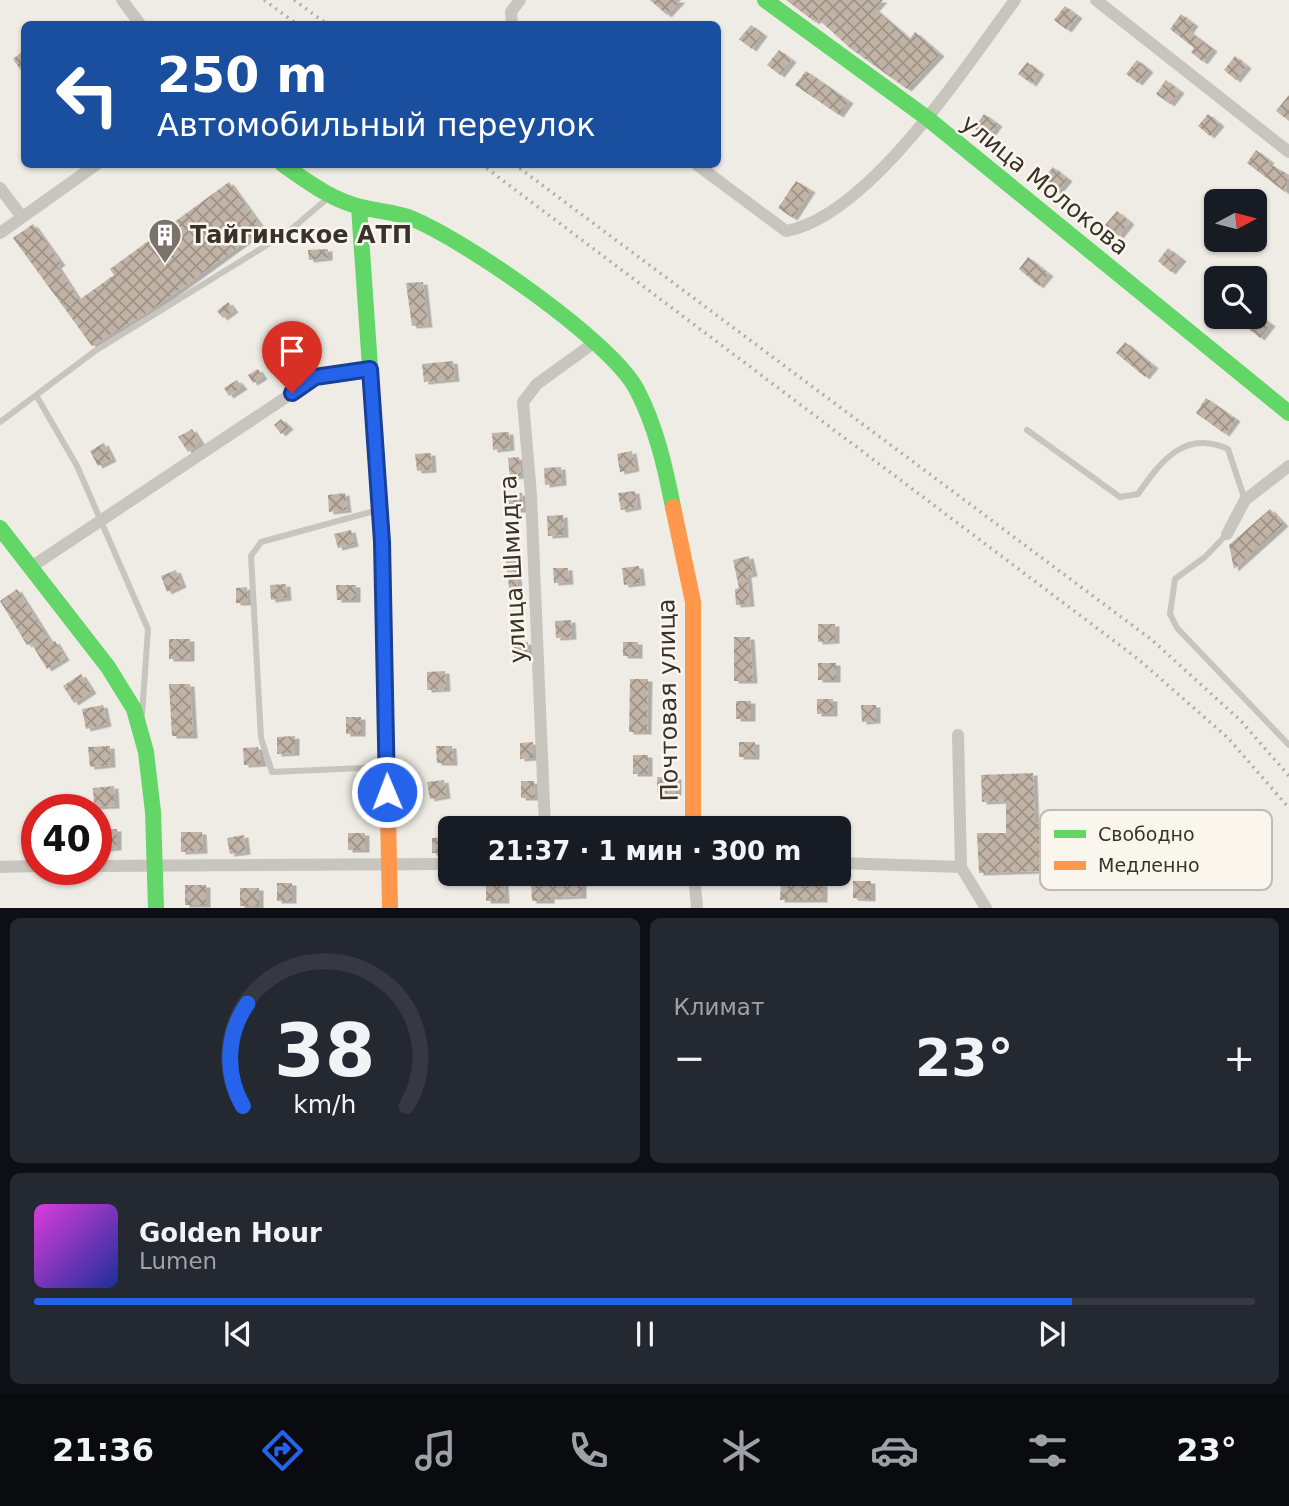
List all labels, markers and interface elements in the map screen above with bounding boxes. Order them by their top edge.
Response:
text: 250 m [157,47,327,104]
icon: left [42,49,133,140]
text: Автомобильный переулок [157,106,596,144]
street label: улица Молокова [956,109,1134,261]
north arrow [1204,189,1267,252]
map controls [1204,189,1267,329]
building icon: Тайгинское АТП [146,216,184,265]
place label: Тайгинское АТП [190,221,412,249]
button: search [1204,266,1267,329]
pin [262,321,322,393]
icon: arrive [273,332,311,370]
street label: улица Шмидта [494,474,532,664]
street label: Почтовая улица [652,598,684,802]
position arrow [350,755,424,829]
speed limit sign: 40 [21,794,112,885]
legend [1040,810,1272,890]
text: Свободно [1098,823,1195,845]
text: 21:37 · 1 мин · 300 m [488,836,801,866]
text: Медленно [1098,854,1200,876]
text: Климат [674,994,764,1020]
text: 38 [274,1009,375,1094]
text: 23° [915,1028,1013,1088]
text: − [674,1036,705,1080]
text: + [1223,1036,1255,1080]
text: km/h [293,1090,356,1119]
text: Golden Hour [139,1218,322,1248]
text: Lumen [139,1248,217,1274]
icon: previous [219,1315,257,1353]
icon: pause [626,1315,664,1353]
icon: next [1033,1315,1071,1353]
icon: directions [258,1426,307,1475]
icon: music [411,1426,460,1475]
icon: phone [564,1426,613,1475]
icon: climate [717,1426,766,1475]
icon: car [870,1426,919,1475]
icon: filters [1023,1426,1072,1475]
text: 21:36 [52,1431,154,1469]
text: 23° [1176,1431,1237,1469]

